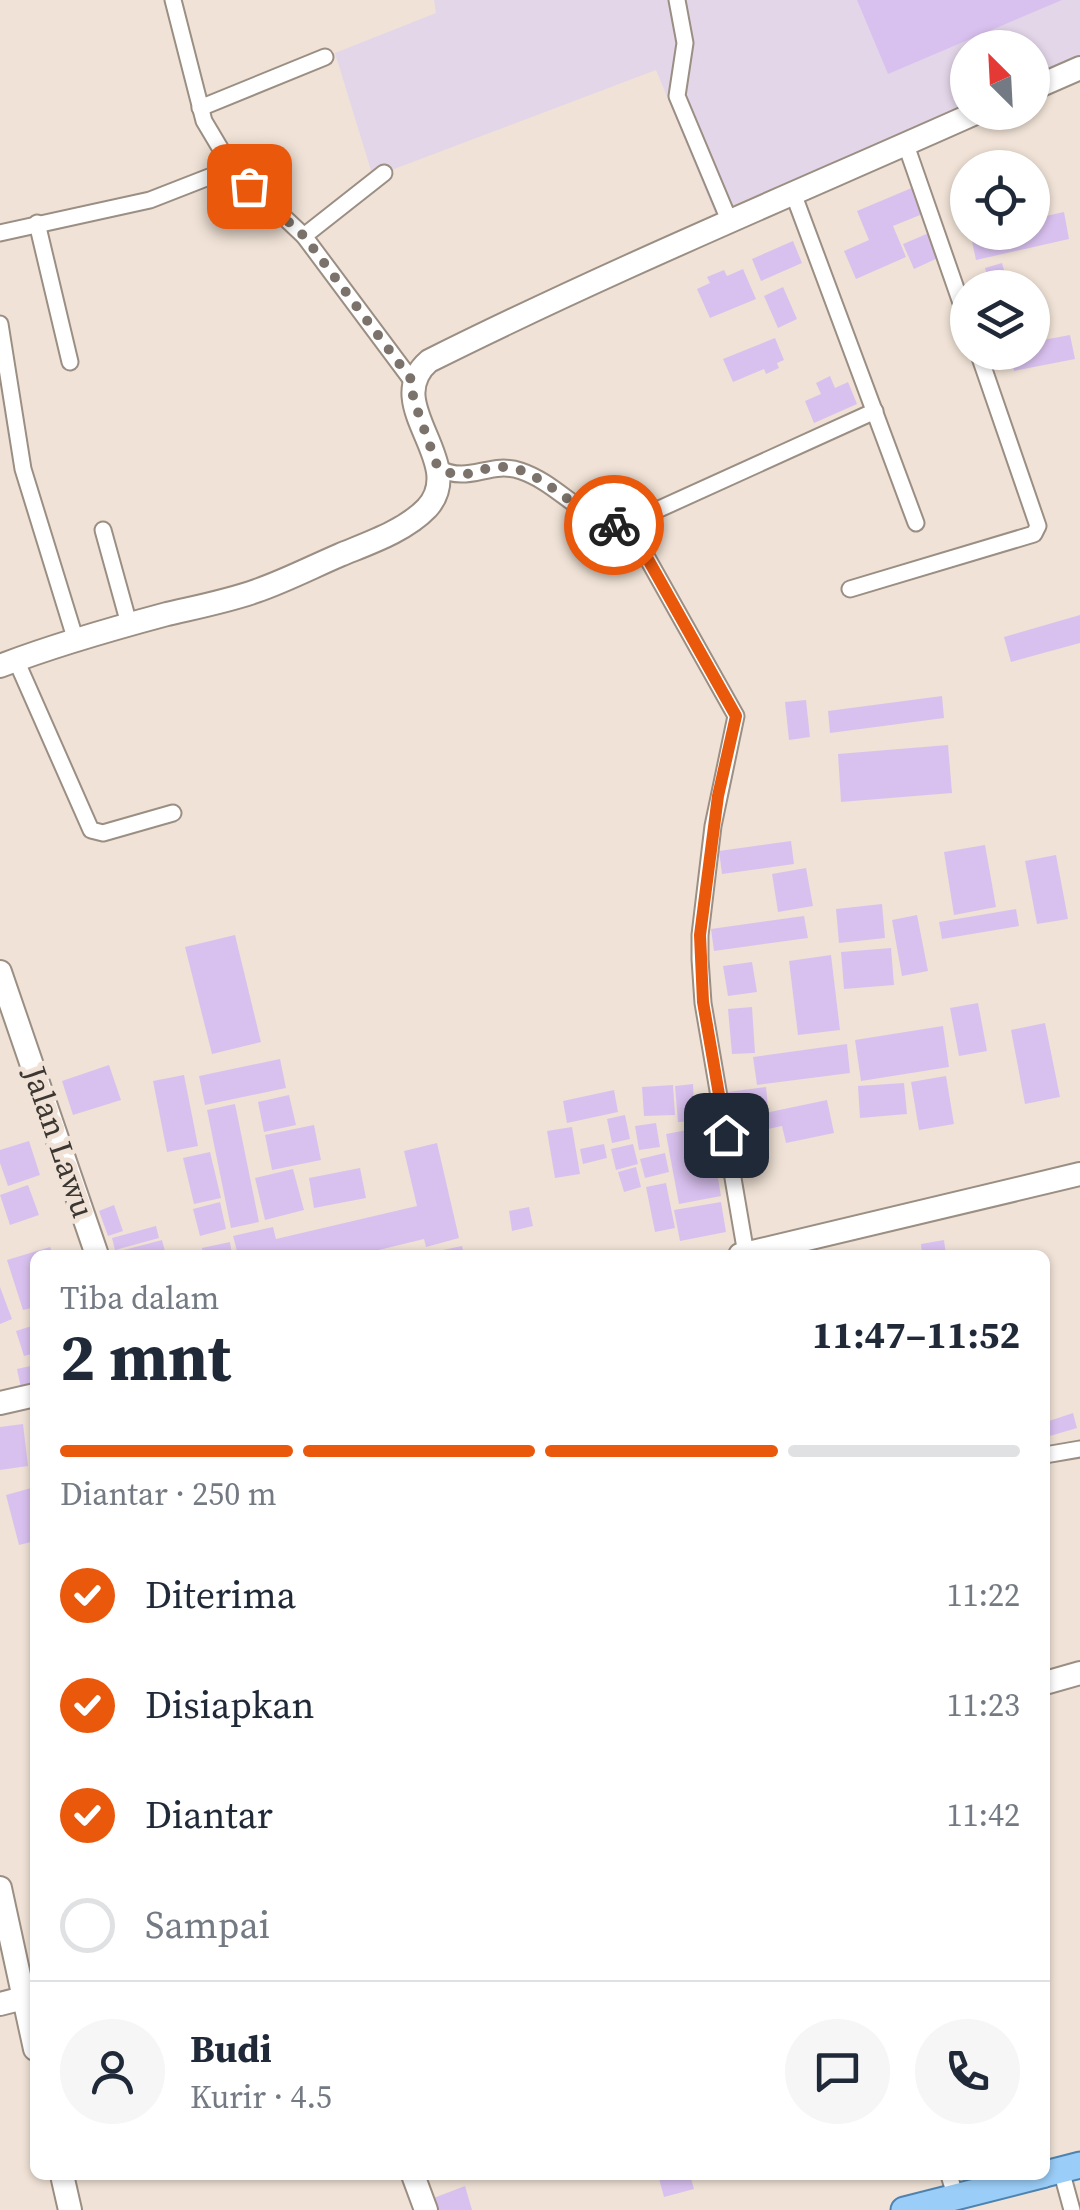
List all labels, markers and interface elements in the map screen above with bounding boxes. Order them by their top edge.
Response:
north arrow [950,30,1050,130]
map controls [950,30,1050,370]
pin [207,144,292,229]
button: locate [950,150,1050,250]
icon: bag [222,159,277,214]
button: layers [950,270,1050,370]
courier [564,475,664,575]
icon: bike [587,498,642,553]
street label: Jalan Lawu [12,1059,105,1224]
pin [684,1093,769,1178]
icon: home [699,1108,754,1163]
text: Tiba dalam [60,1276,219,1320]
text: 11:47–11:52 [812,1309,1020,1361]
text: 2 mnt [60,1313,231,1402]
text: Diantar · 250 m [60,1472,276,1516]
icon: check [60,1568,115,1623]
text: Diterima [145,1569,296,1621]
text: 11:22 [946,1573,1020,1617]
icon: check [60,1678,115,1733]
text: Disiapkan [145,1679,314,1731]
text: 11:23 [946,1683,1020,1727]
icon: check [60,1788,115,1843]
text: Diantar [145,1789,273,1841]
text: 11:42 [946,1793,1020,1837]
text: Sampai [145,1899,270,1951]
button: person [60,2019,165,2124]
button: chat [785,2019,890,2124]
button: phone [915,2019,1020,2124]
text: Budi [190,2023,272,2075]
text: Kurir · 4.5 [190,2075,332,2119]

